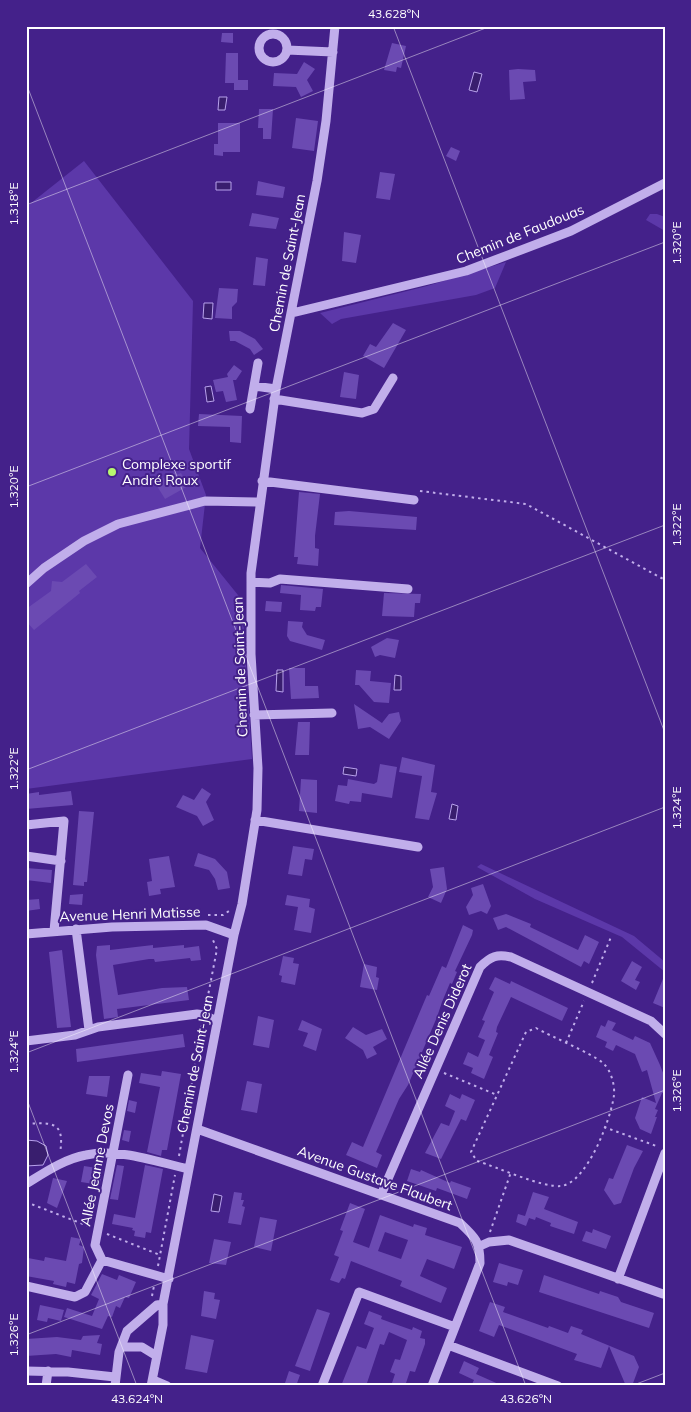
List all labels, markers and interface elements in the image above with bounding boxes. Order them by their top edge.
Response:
text: 43.628°N [368,6,420,21]
text: 1.318°E [6,182,21,226]
street label: Chemin de Saint-Jean [265,192,309,334]
street label: Chemin de Faudouas [453,200,587,268]
text: 1.320°E [669,221,684,265]
place label: Complexe sportif André Roux [122,455,231,489]
text: 1.320°E [6,465,21,509]
marker: Complexe sportif André Roux [106,466,118,478]
text: 1.322°E [669,503,684,547]
street label: Chemin de Saint-Jean [229,597,251,737]
text: 1.322°E [6,747,21,791]
text: 1.324°E [669,786,684,830]
street label: Avenue Henri Matisse [59,903,201,925]
street label: Allée Denis Diderot [409,961,475,1081]
street label: Chemin de Saint-Jean [173,993,217,1135]
text: 1.324°E [6,1030,21,1074]
text: 1.326°E [669,1069,684,1113]
street label: Allée Jeanne Devos [76,1102,118,1228]
street label: Avenue Gustave Flaubert [295,1142,455,1214]
text: 1.326°E [6,1313,21,1357]
text: 43.624°N [111,1391,163,1406]
text: 43.626°N [500,1391,552,1406]

